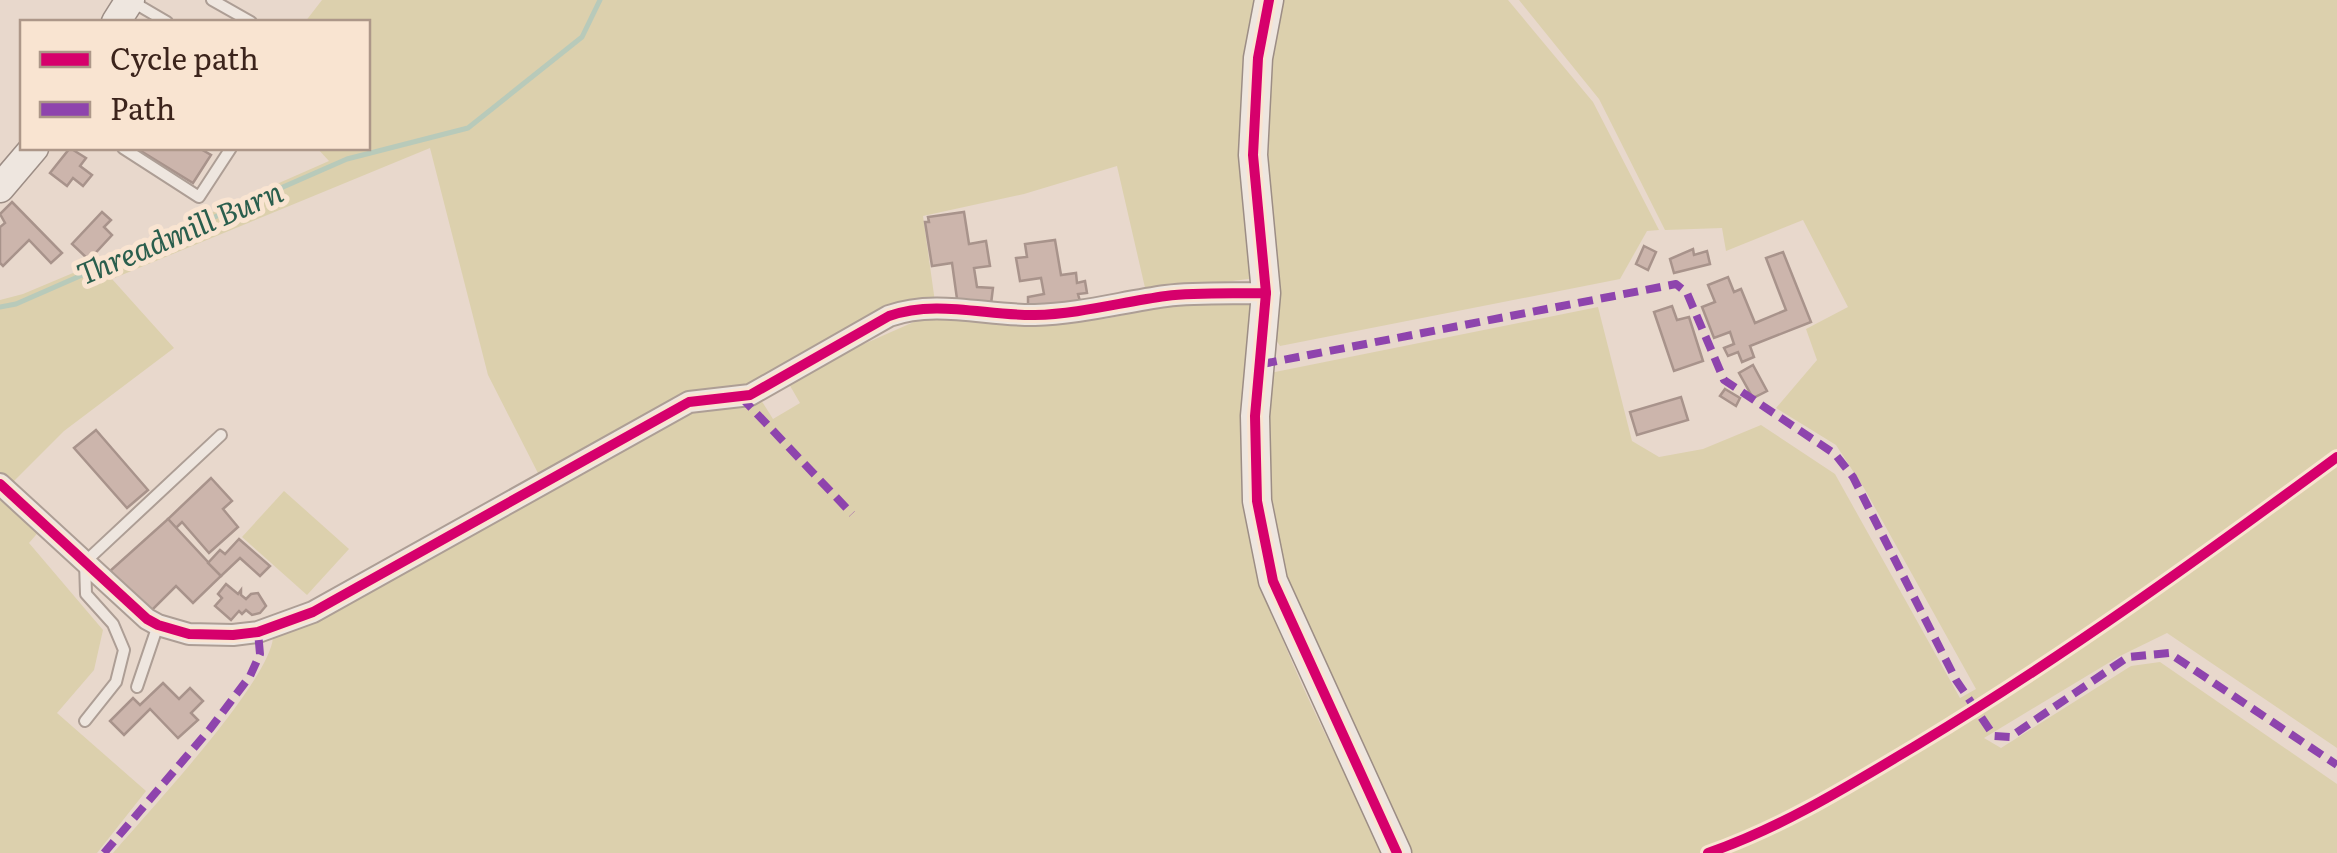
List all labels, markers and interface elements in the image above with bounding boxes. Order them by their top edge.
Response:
legend [20,20,370,150]
text: Cycle path [110,35,259,79]
text: Path [110,85,175,129]
water label: Threadmill Burn [69,168,289,294]

